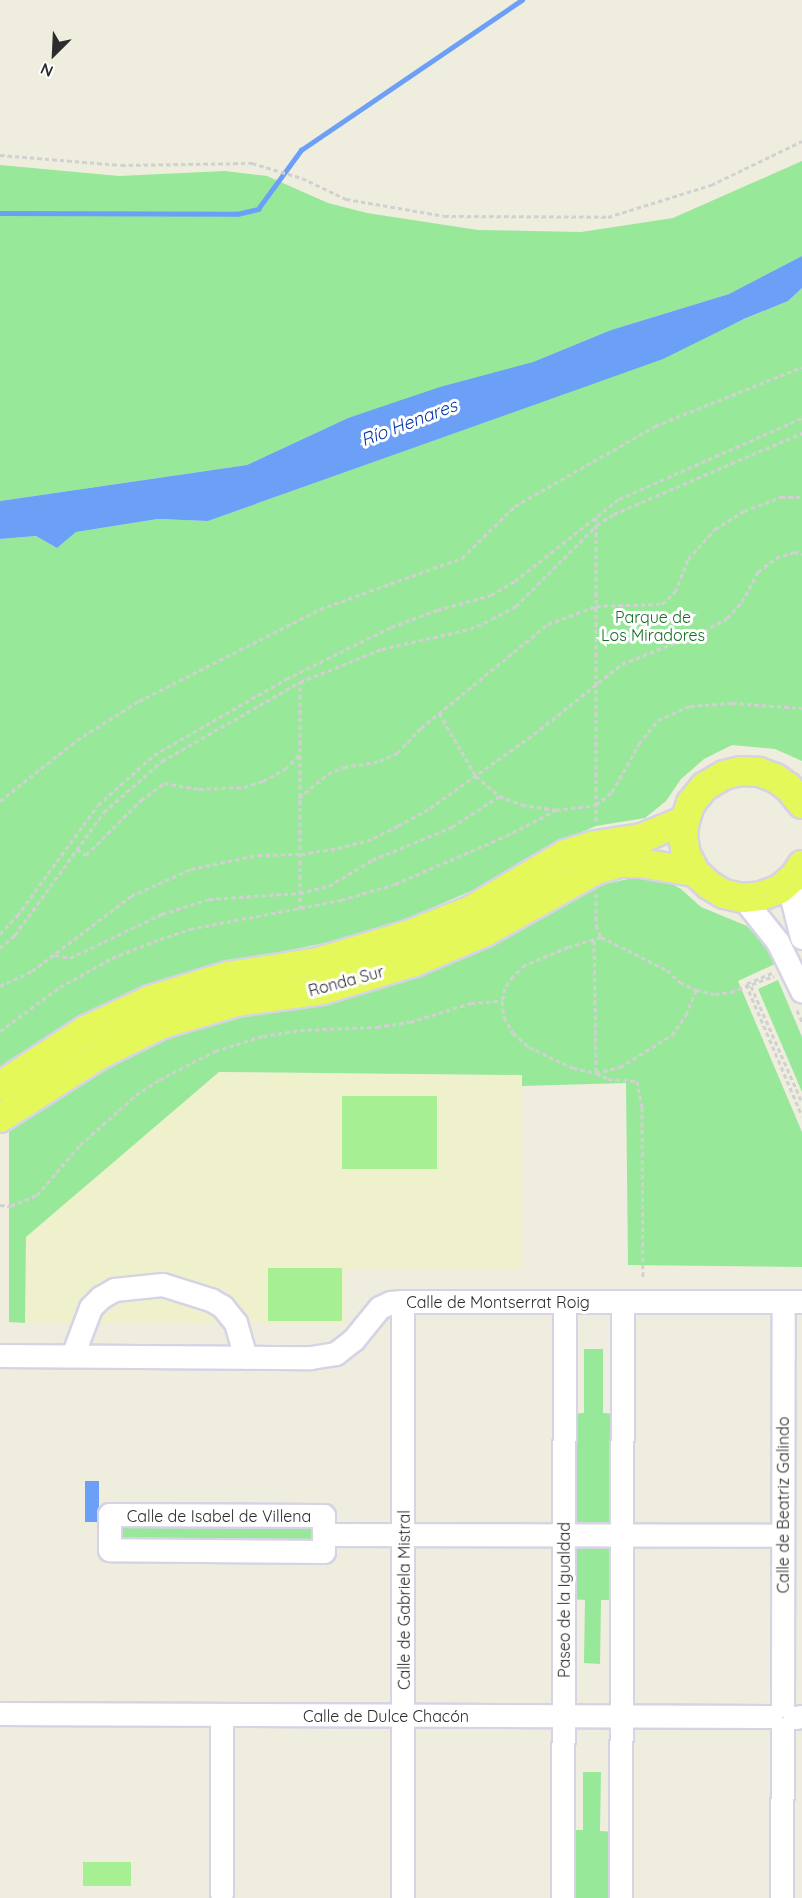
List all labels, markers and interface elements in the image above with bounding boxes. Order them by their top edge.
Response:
north arrow [24,24,84,84]
text: N [37,59,56,82]
water label: Río Henares [358,395,460,451]
park label: Parque de Los Miradores [601,607,705,645]
street label: Ronda Sur [306,962,386,1000]
street label: Calle de Montserrat Roig [406,1292,590,1312]
street label: Calle de Beatriz Galindo [773,1417,793,1593]
street label: Calle de Isabel de Villena [127,1506,311,1526]
street label: Calle de Gabriela Mistral [394,1510,414,1690]
street label: Paseo de la Igualdad [554,1522,574,1678]
street label: Calle de Dulce Chacón [303,1706,469,1726]

